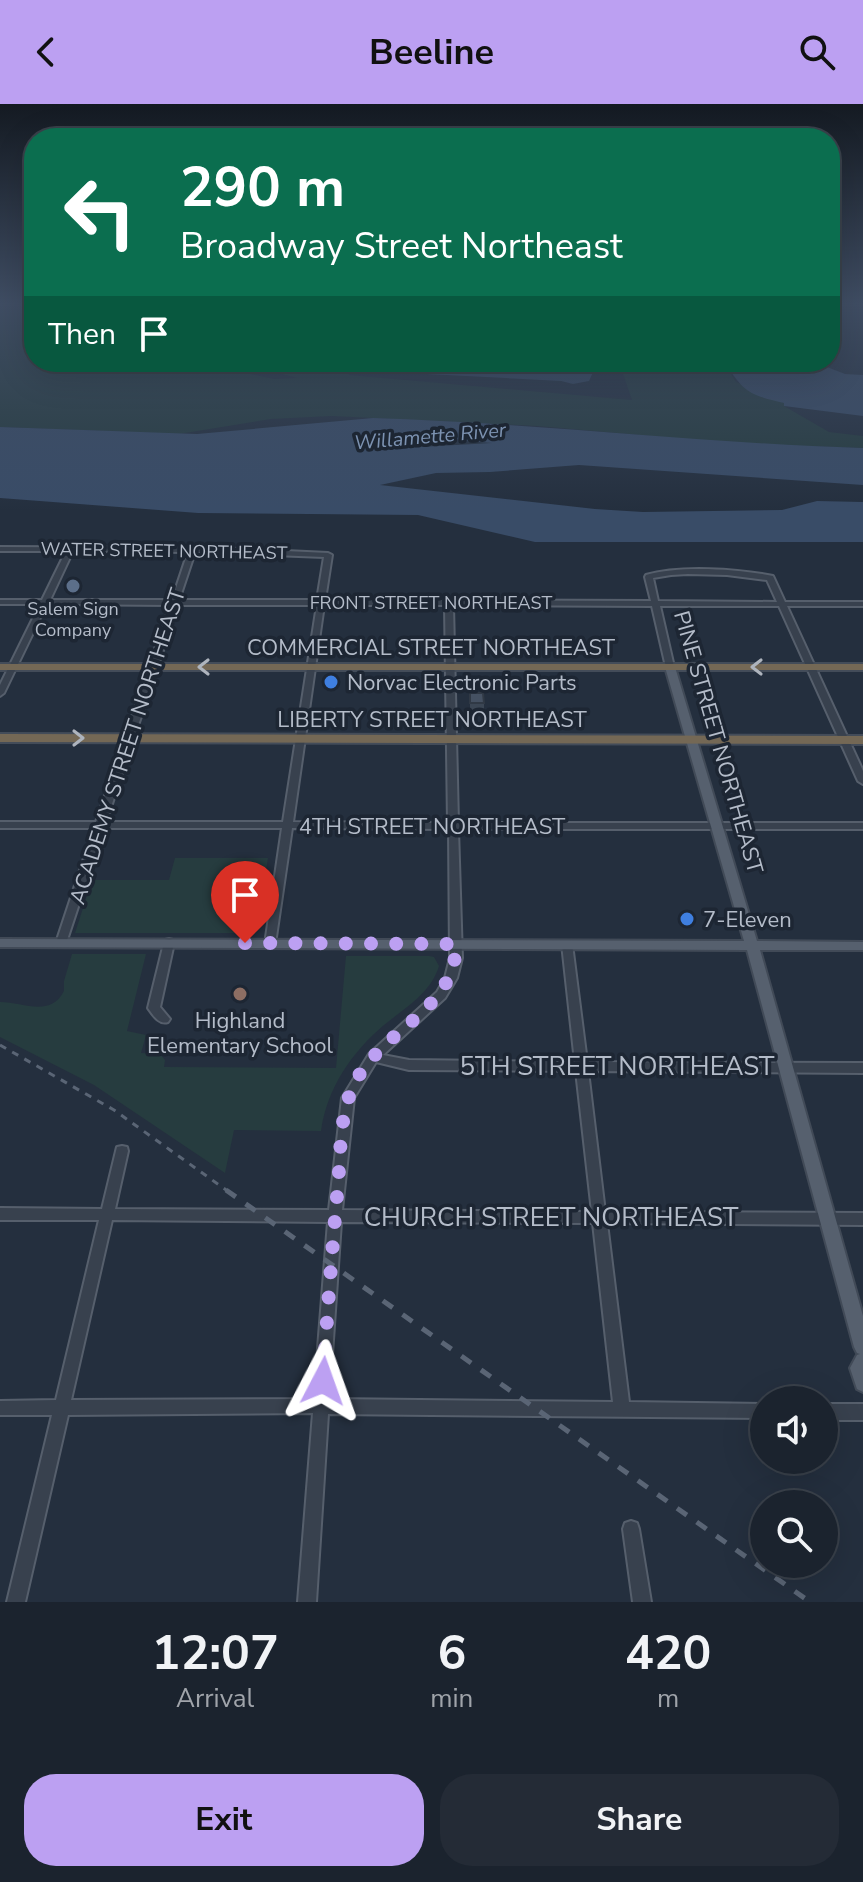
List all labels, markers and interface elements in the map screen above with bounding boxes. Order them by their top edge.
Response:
text: Beeline [369,28,494,77]
icon: back [24,30,68,74]
icon: search [795,30,839,74]
text: 290 m [180,149,345,226]
icon: left [48,160,152,264]
text: Broadway Street Northeast [180,222,623,271]
icon: arrive [132,312,176,356]
text: Then [48,314,116,355]
water label: Willamette River [353,416,508,457]
street label: WATER STREET NORTHEAST [40,537,288,565]
marker: Salem Sign Company [64,577,82,595]
street label: ACADEMY STREET NORTHEAST [63,584,194,908]
street label: FRONT STREET NORTHEAST [310,591,552,615]
place label: Salem Sign Company [27,597,119,642]
street label: PINE STREET NORTHEAST [666,607,770,878]
street label: COMMERCIAL STREET NORTHEAST [247,633,616,663]
one-way arrow [197,658,210,676]
one-way arrow [750,658,763,676]
place label: Norvac Electronic Parts [347,668,577,698]
marker: Norvac Electronic Parts [322,673,340,691]
street label: LIBERTY STREET NORTHEAST [277,705,587,735]
one-way arrow [72,729,85,747]
street label: 4TH STREET NORTHEAST [299,812,566,842]
pin [211,861,279,943]
icon: arrive [223,873,267,917]
place label: 7-Eleven [703,905,792,935]
marker: 7-Eleven [678,910,696,928]
marker: Highland Elementary School [231,985,249,1003]
place label: Highland Elementary School [147,1006,333,1061]
street label: 5TH STREET NORTHEAST [459,1049,775,1084]
street label: CHURCH STREET NORTHEAST [364,1200,739,1235]
position arrow [281,1339,365,1423]
map controls [750,1386,838,1578]
button: sound [750,1386,838,1474]
button: search [750,1490,838,1578]
text: 12:07 [152,1620,279,1686]
text: 6 [437,1620,466,1686]
text: 420 [625,1620,711,1686]
text: Arrival [176,1681,254,1716]
text: min [430,1681,473,1716]
text: m [657,1681,679,1716]
button: Exit [24,1774,424,1866]
button: Share [440,1774,839,1866]

